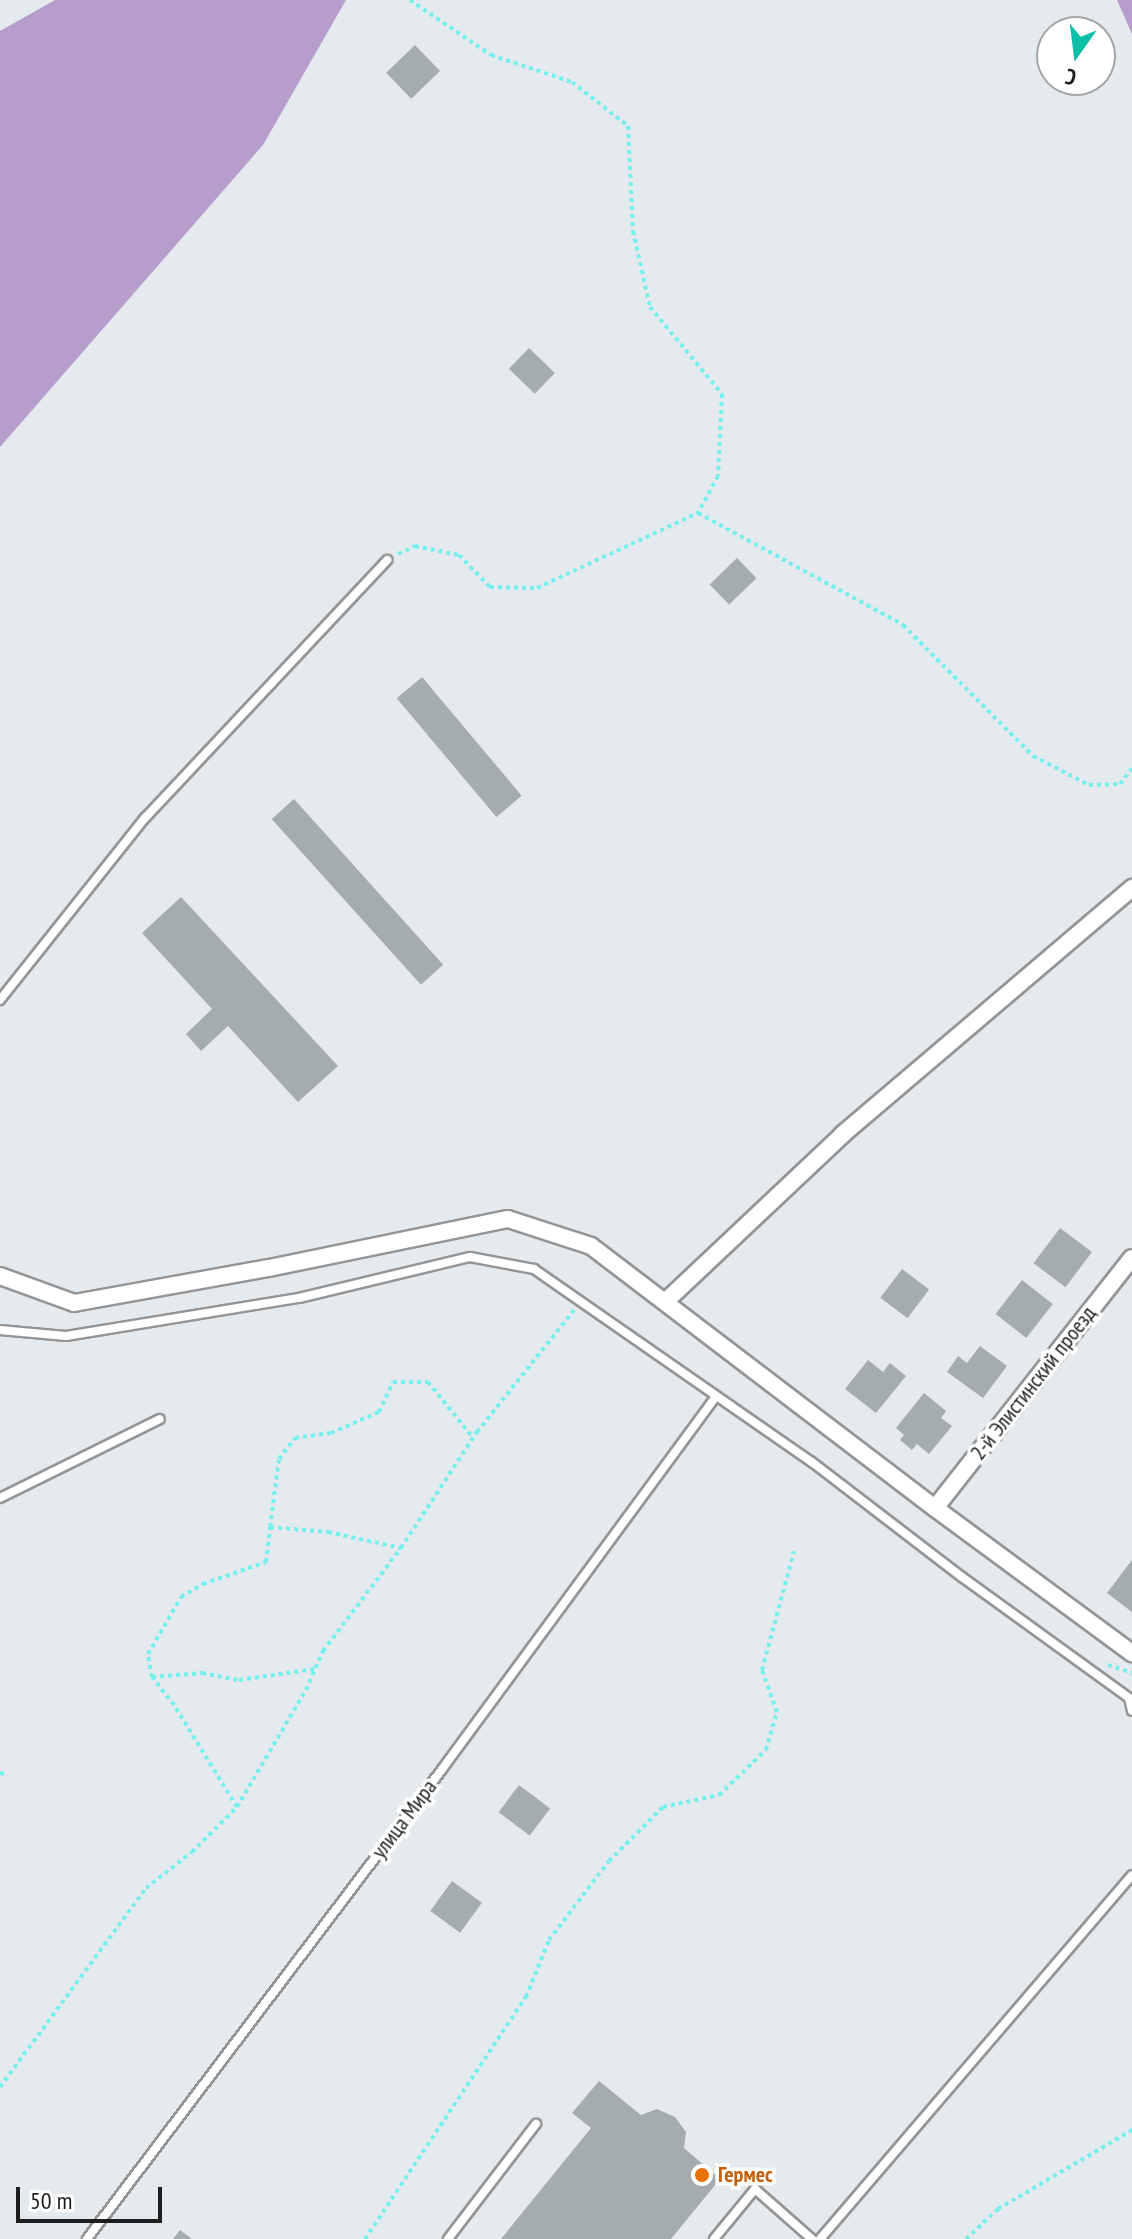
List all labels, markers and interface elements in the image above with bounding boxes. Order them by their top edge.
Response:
north arrow [1036,16,1116,96]
text: С [1062,63,1079,92]
street label: 2-й Элистинский проезд [965,1301,1101,1465]
street label: улица Мира [366,1774,442,1864]
place label: Гермес [718,2162,773,2188]
marker: Гермес [693,2166,711,2184]
scale bar [20,2171,166,2221]
text: 50 m [30,2185,72,2216]

